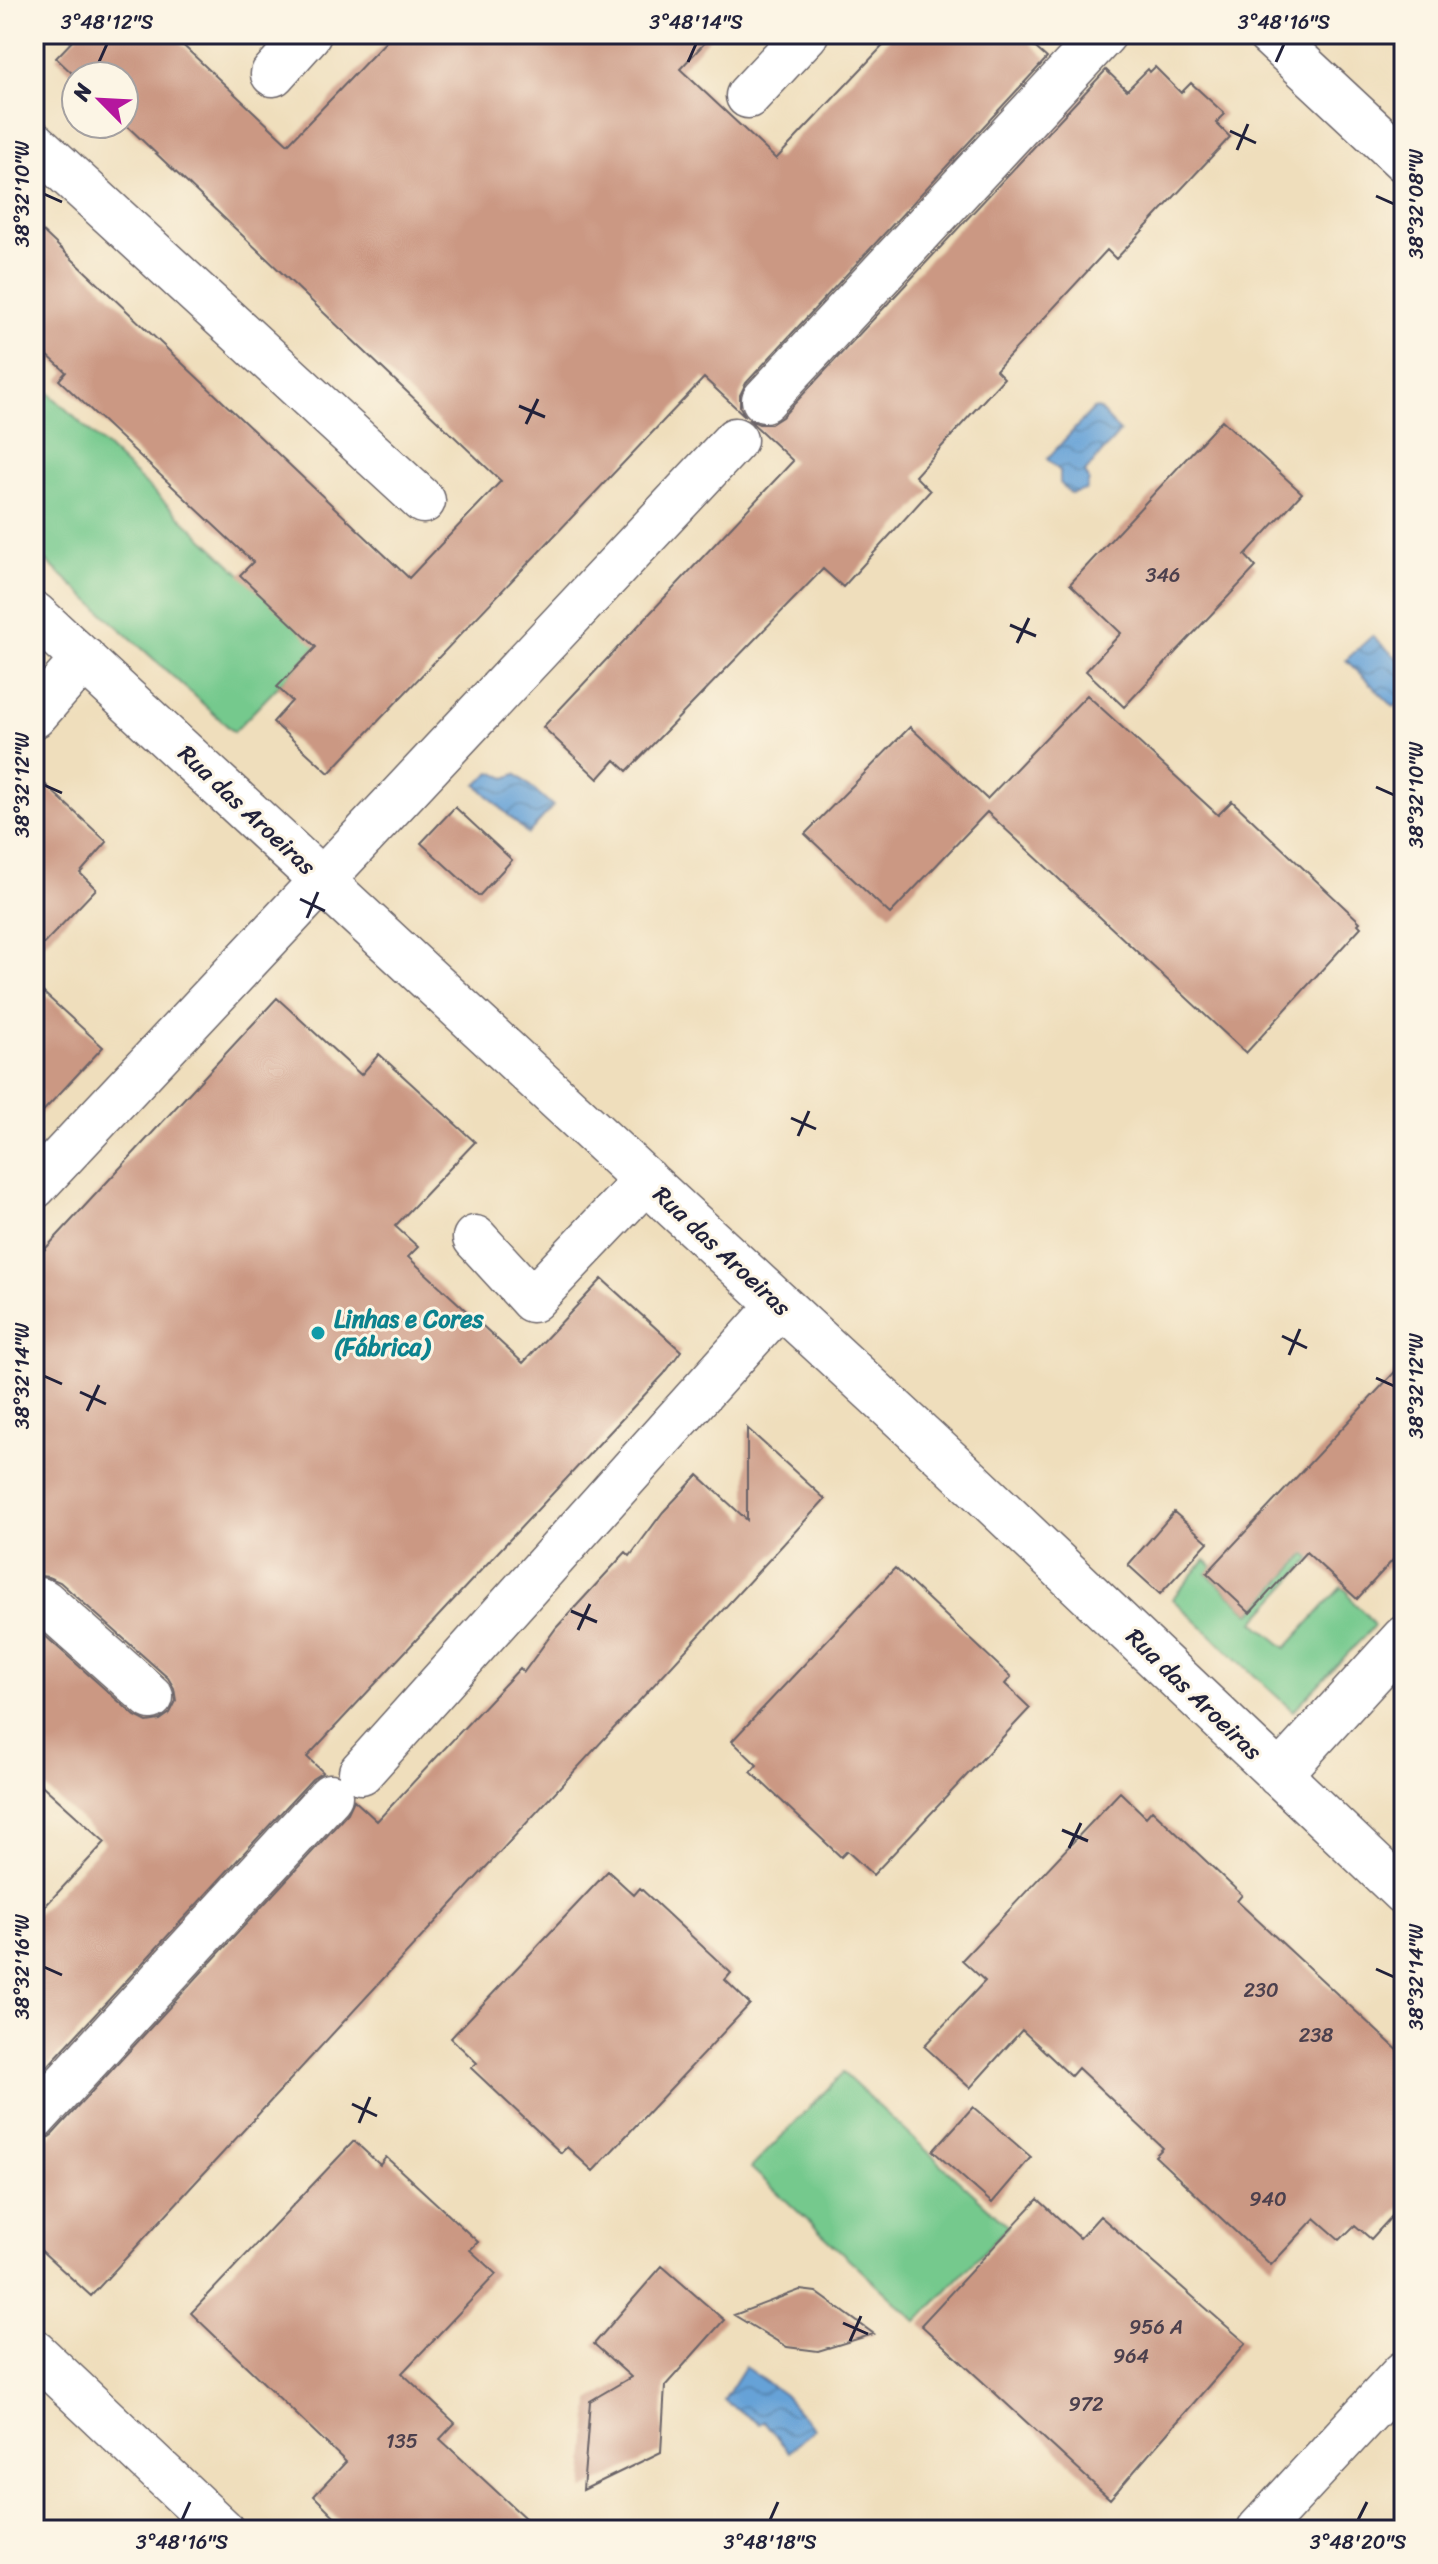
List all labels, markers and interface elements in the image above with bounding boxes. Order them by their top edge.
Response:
text: 3°48'12"S [61,5,154,40]
text: 3°48'14"S [649,5,743,40]
text: 3°48'16"S [1238,5,1331,40]
north arrow [60,60,140,140]
text: N [61,76,103,108]
text: 38°32'10"W [5,140,40,247]
text: 38°32'08"W [1399,148,1434,259]
house number: 346 [1146,558,1180,593]
text: 38°32'12"W [5,732,40,838]
street label: Rua das Aroeiras [168,734,326,886]
text: 38°32'10"W [1399,741,1434,848]
street label: Rua das Aroeiras [643,1175,801,1327]
place label: Linhas e Cores (Fábrica) [334,1298,485,1368]
text: 38°32'14"W [5,1322,40,1429]
marker: Linhas e Cores (Fábrica) [309,1324,327,1342]
text: 38°32'12"W [1399,1333,1434,1439]
street label: Rua das Aroeiras [1116,1617,1272,1771]
text: 38°32'16"W [5,1914,40,2020]
text: 38°32'14"W [1399,1923,1434,2030]
house number: 230 [1243,1973,1279,2008]
house number: 238 [1299,2018,1333,2053]
house number: 940 [1249,2182,1287,2217]
house number: 956 A [1129,2310,1183,2345]
house number: 964 [1113,2339,1149,2374]
house number: 972 [1068,2387,1104,2422]
house number: 135 [386,2424,418,2459]
text: 3°48'16"S [136,2525,229,2560]
text: 3°48'18"S [723,2525,817,2560]
text: 3°48'20"S [1310,2525,1407,2560]

